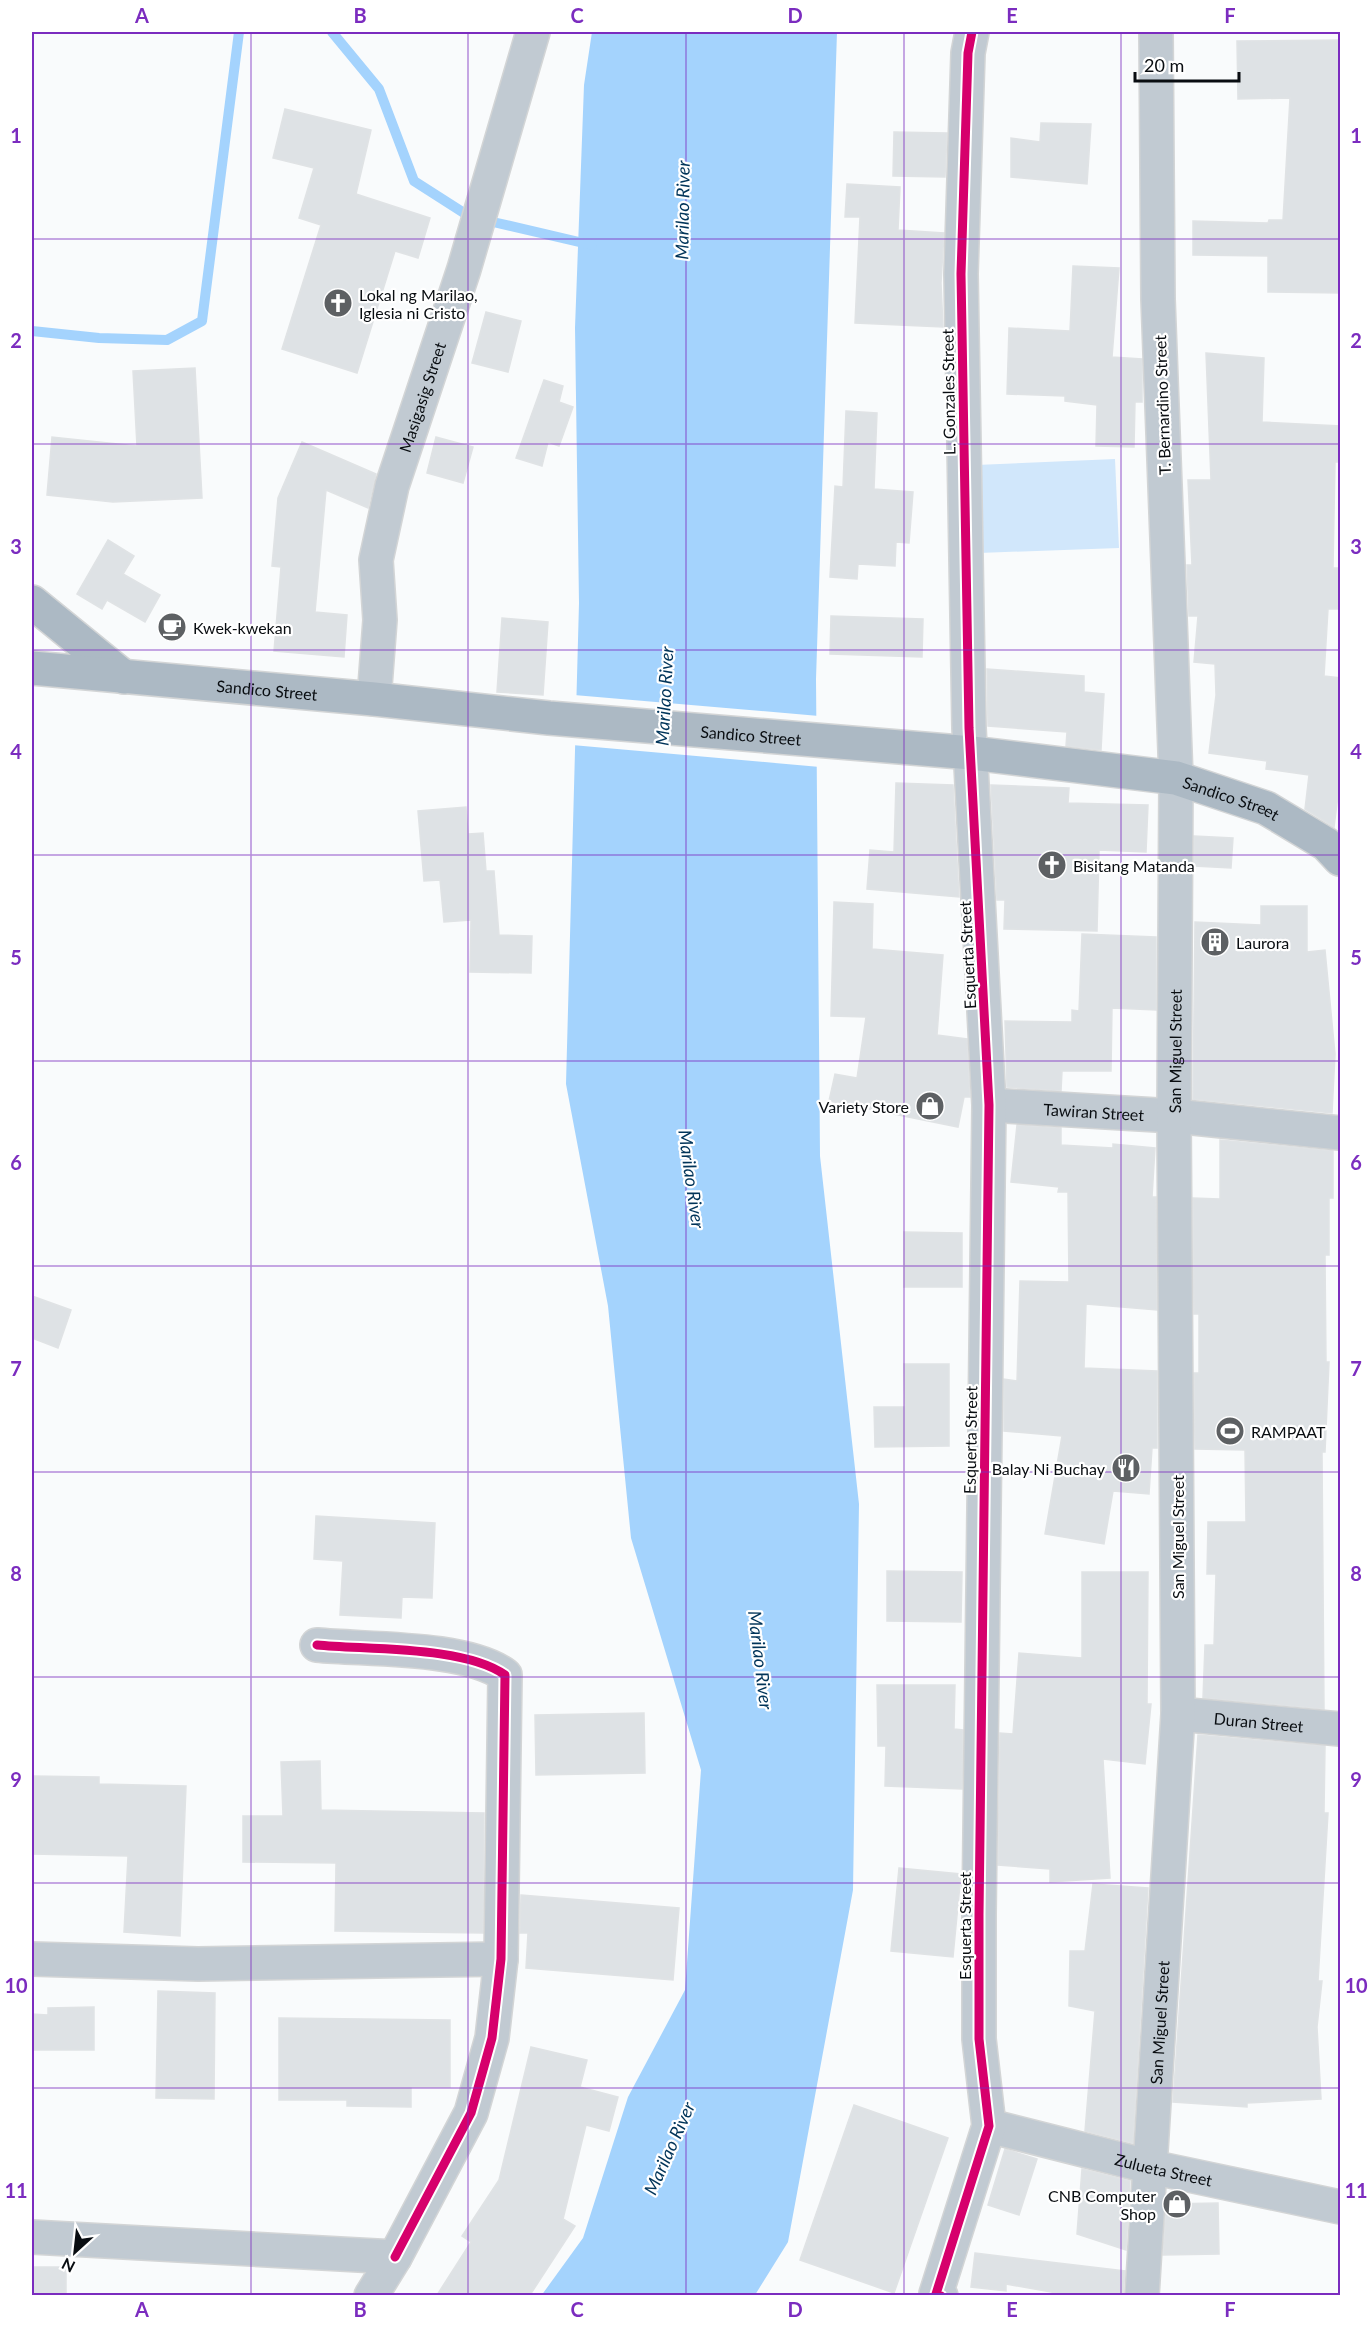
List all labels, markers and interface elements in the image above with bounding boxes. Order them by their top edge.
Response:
text: A [134,3,149,27]
text: B [353,3,367,27]
text: C [570,3,584,27]
text: D [787,3,803,27]
text: E [1006,3,1018,27]
text: F [1224,3,1236,27]
scale bar [1135,45,1238,83]
text: 20 m [1144,54,1184,76]
text: 1 [10,123,22,147]
text: 1 [1350,123,1362,147]
water label: Marilao River [670,159,694,260]
place label: Lokal ng Marilao, Iglesia ni Cristo [359,285,478,322]
church icon: Lokal ng Marilao, Iglesia ni Cristo [322,287,354,319]
text: 2 [10,328,22,352]
street label: L. Gonzales Street [937,328,959,455]
text: 2 [1350,328,1362,352]
street label: T. Bernardino Street [1150,334,1174,475]
street label: Masigasig Street [394,339,449,454]
text: 3 [10,534,22,558]
text: 3 [1350,534,1362,558]
cafe icon: Kwek-kwekan [156,611,188,643]
place label: Kwek-kwekan [193,618,292,637]
water label: Marilao River [650,645,678,746]
street label: Sandico Street [216,675,319,703]
street label: Sandico Street [700,721,802,748]
text: 4 [10,739,22,763]
text: 4 [1350,739,1362,763]
street label: Sandico Street [1181,772,1283,824]
church icon: Bisitang Matanda [1036,849,1068,881]
place label: Bisitang Matanda [1073,856,1195,875]
street label: Esquerta Street [955,900,979,1009]
building icon: Laurora [1199,926,1231,958]
place label: Laurora [1236,933,1289,952]
text: 5 [10,945,22,969]
text: 5 [1350,945,1362,969]
street label: San Miguel Street [1165,989,1184,1113]
shop icon: Variety Store [914,1090,946,1122]
place label: Variety Store [819,1097,909,1116]
street label: Tawiran Street [1043,1099,1145,1124]
water label: Marilao River [674,1128,710,1230]
text: 6 [10,1150,22,1174]
text: 6 [1350,1150,1362,1174]
text: 7 [10,1356,22,1380]
text: 7 [1350,1356,1362,1380]
street label: Esquerta Street [960,1386,980,1494]
sports icon: RAMPAAT [1214,1415,1246,1447]
place label: RAMPAAT [1251,1422,1326,1441]
restaurant icon: Balay Ni Buchay [1110,1452,1142,1484]
place label: Balay Ni Buchay [992,1459,1106,1478]
street label: San Miguel Street [1168,1475,1187,1599]
text: 8 [10,1561,22,1585]
text: 8 [1350,1561,1362,1585]
water label: Marilao River [744,1609,778,1711]
street label: Duran Street [1213,1708,1305,1735]
text: 9 [10,1767,22,1791]
text: 9 [1350,1767,1362,1791]
street label: Esquerta Street [955,1872,974,1980]
street label: San Miguel Street [1146,1960,1172,2085]
text: 10 [4,1973,28,1997]
text: 10 [1344,1973,1368,1997]
water label: Marilao River [639,2097,700,2198]
street label: Zulueta Street [1113,2149,1214,2189]
text: 11 [4,2178,28,2202]
text: 11 [1344,2178,1368,2202]
place label: CNB Computer Shop [1048,2186,1156,2223]
shop icon: CNB Computer Shop [1161,2188,1193,2220]
north arrow [45,2222,105,2282]
text: N [58,2255,78,2277]
text: A [134,2297,149,2321]
text: B [353,2297,367,2321]
text: C [570,2297,584,2321]
text: D [787,2297,803,2321]
text: E [1006,2297,1018,2321]
text: F [1224,2297,1236,2321]

